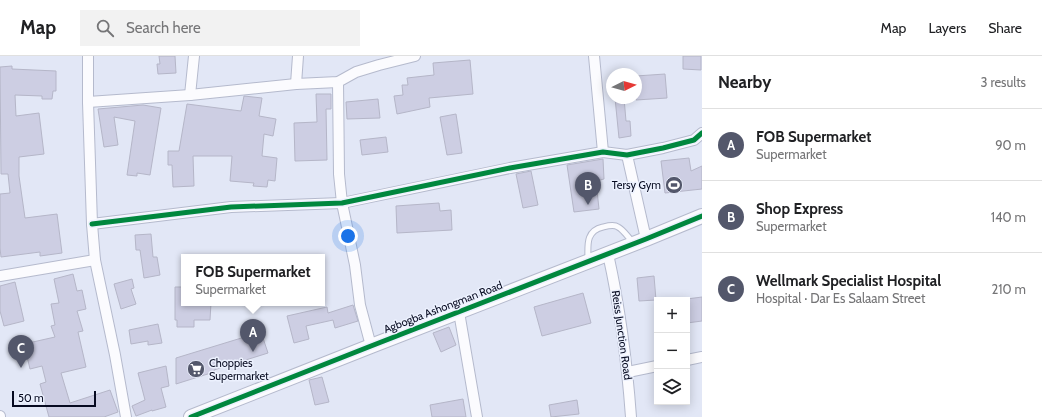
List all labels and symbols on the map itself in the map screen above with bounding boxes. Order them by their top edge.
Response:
north arrow [606,68,642,104]
pin: B [575,172,601,205]
sports icon: Tersy Gym [664,175,684,195]
place label: Tersy Gym [612,178,661,192]
your location [338,226,358,246]
street label: Agbogba Ashongman Road [382,278,504,336]
street label: Reiss Junction Road [609,289,635,381]
pin: A [240,319,266,352]
pin: C [8,335,34,368]
place label: Choppies Supermarket [209,356,269,383]
supermarket icon: Choppies Supermarket [186,359,206,379]
scale bar [12,389,96,408]

